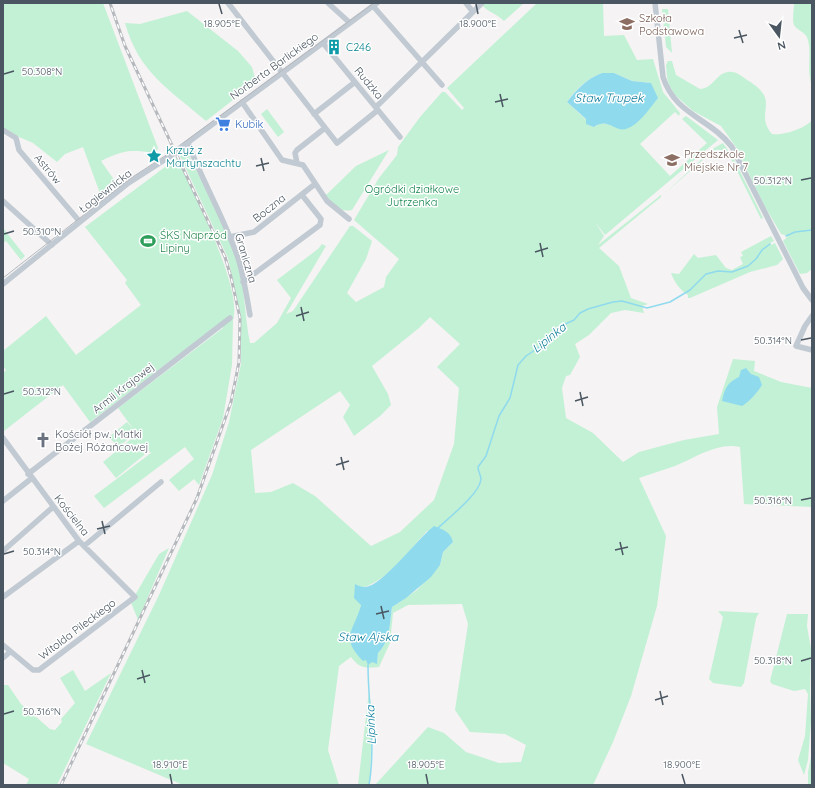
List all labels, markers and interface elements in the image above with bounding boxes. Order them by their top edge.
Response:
place label: Szkoła Podstawowa [639,11,704,38]
school or university icon: Szkoła Podstawowa [618,15,636,33]
north arrow [759,16,799,56]
text: 18.905°E [204,17,241,30]
text: 18.900°E [459,17,497,30]
street label: Norberta Barlickiego [227,29,321,103]
building icon: C246 [325,38,343,56]
text: N [776,38,787,53]
place label: C246 [346,40,371,54]
street label: Rudzka [351,64,387,102]
text: 50.308°N [22,65,62,78]
water label: Staw Trupek [575,90,645,105]
supermarket icon: Kubik [214,115,232,133]
place label: Kubik [235,117,264,131]
place label: Krzyż z Martynszachtu [166,143,241,170]
place icon: Krzyż z Martynszachtu [145,147,163,165]
place label: Przedszkole Miejskie Nr 7 [684,147,748,174]
street label: Astrów [31,151,65,187]
school or university icon: Przedszkole Miejskie Nr 7 [663,151,681,169]
street label: Łagiewnicka [76,166,134,216]
text: 50.312°N [754,174,792,187]
park label: Ogródki działkowe Jutrzenka [365,182,459,209]
street label: Boczna [250,191,288,225]
text: 50.310°N [23,225,61,238]
place label: ŚKS Naprzód Lipiny [160,228,227,255]
sports icon: ŚKS Naprzód Lipiny [139,232,157,250]
street label: Graniczna [232,232,260,284]
water label: Lipinka [529,319,569,356]
text: 50.314°N [754,334,792,347]
street label: Armii Krajowej [89,360,157,416]
text: 50.312°N [23,385,61,398]
place label: Kościół pw. Matki Bożej Różańcowej [55,427,148,454]
church icon: Kościół pw. Matki Bożej Różańcowej [34,431,52,449]
street label: Kościelna [51,491,93,539]
text: 50.316°N [754,494,792,507]
text: 50.314°N [23,545,61,558]
street label: Witolda Pileckiego [36,595,119,663]
water label: Staw Ajska [338,629,399,644]
text: 50.318°N [754,654,792,667]
water label: Lipinka [362,704,379,745]
text: 50.316°N [23,705,61,718]
text: 18.910°E [152,758,188,771]
text: 18.905°E [408,758,445,771]
text: 18.900°E [663,758,701,771]

